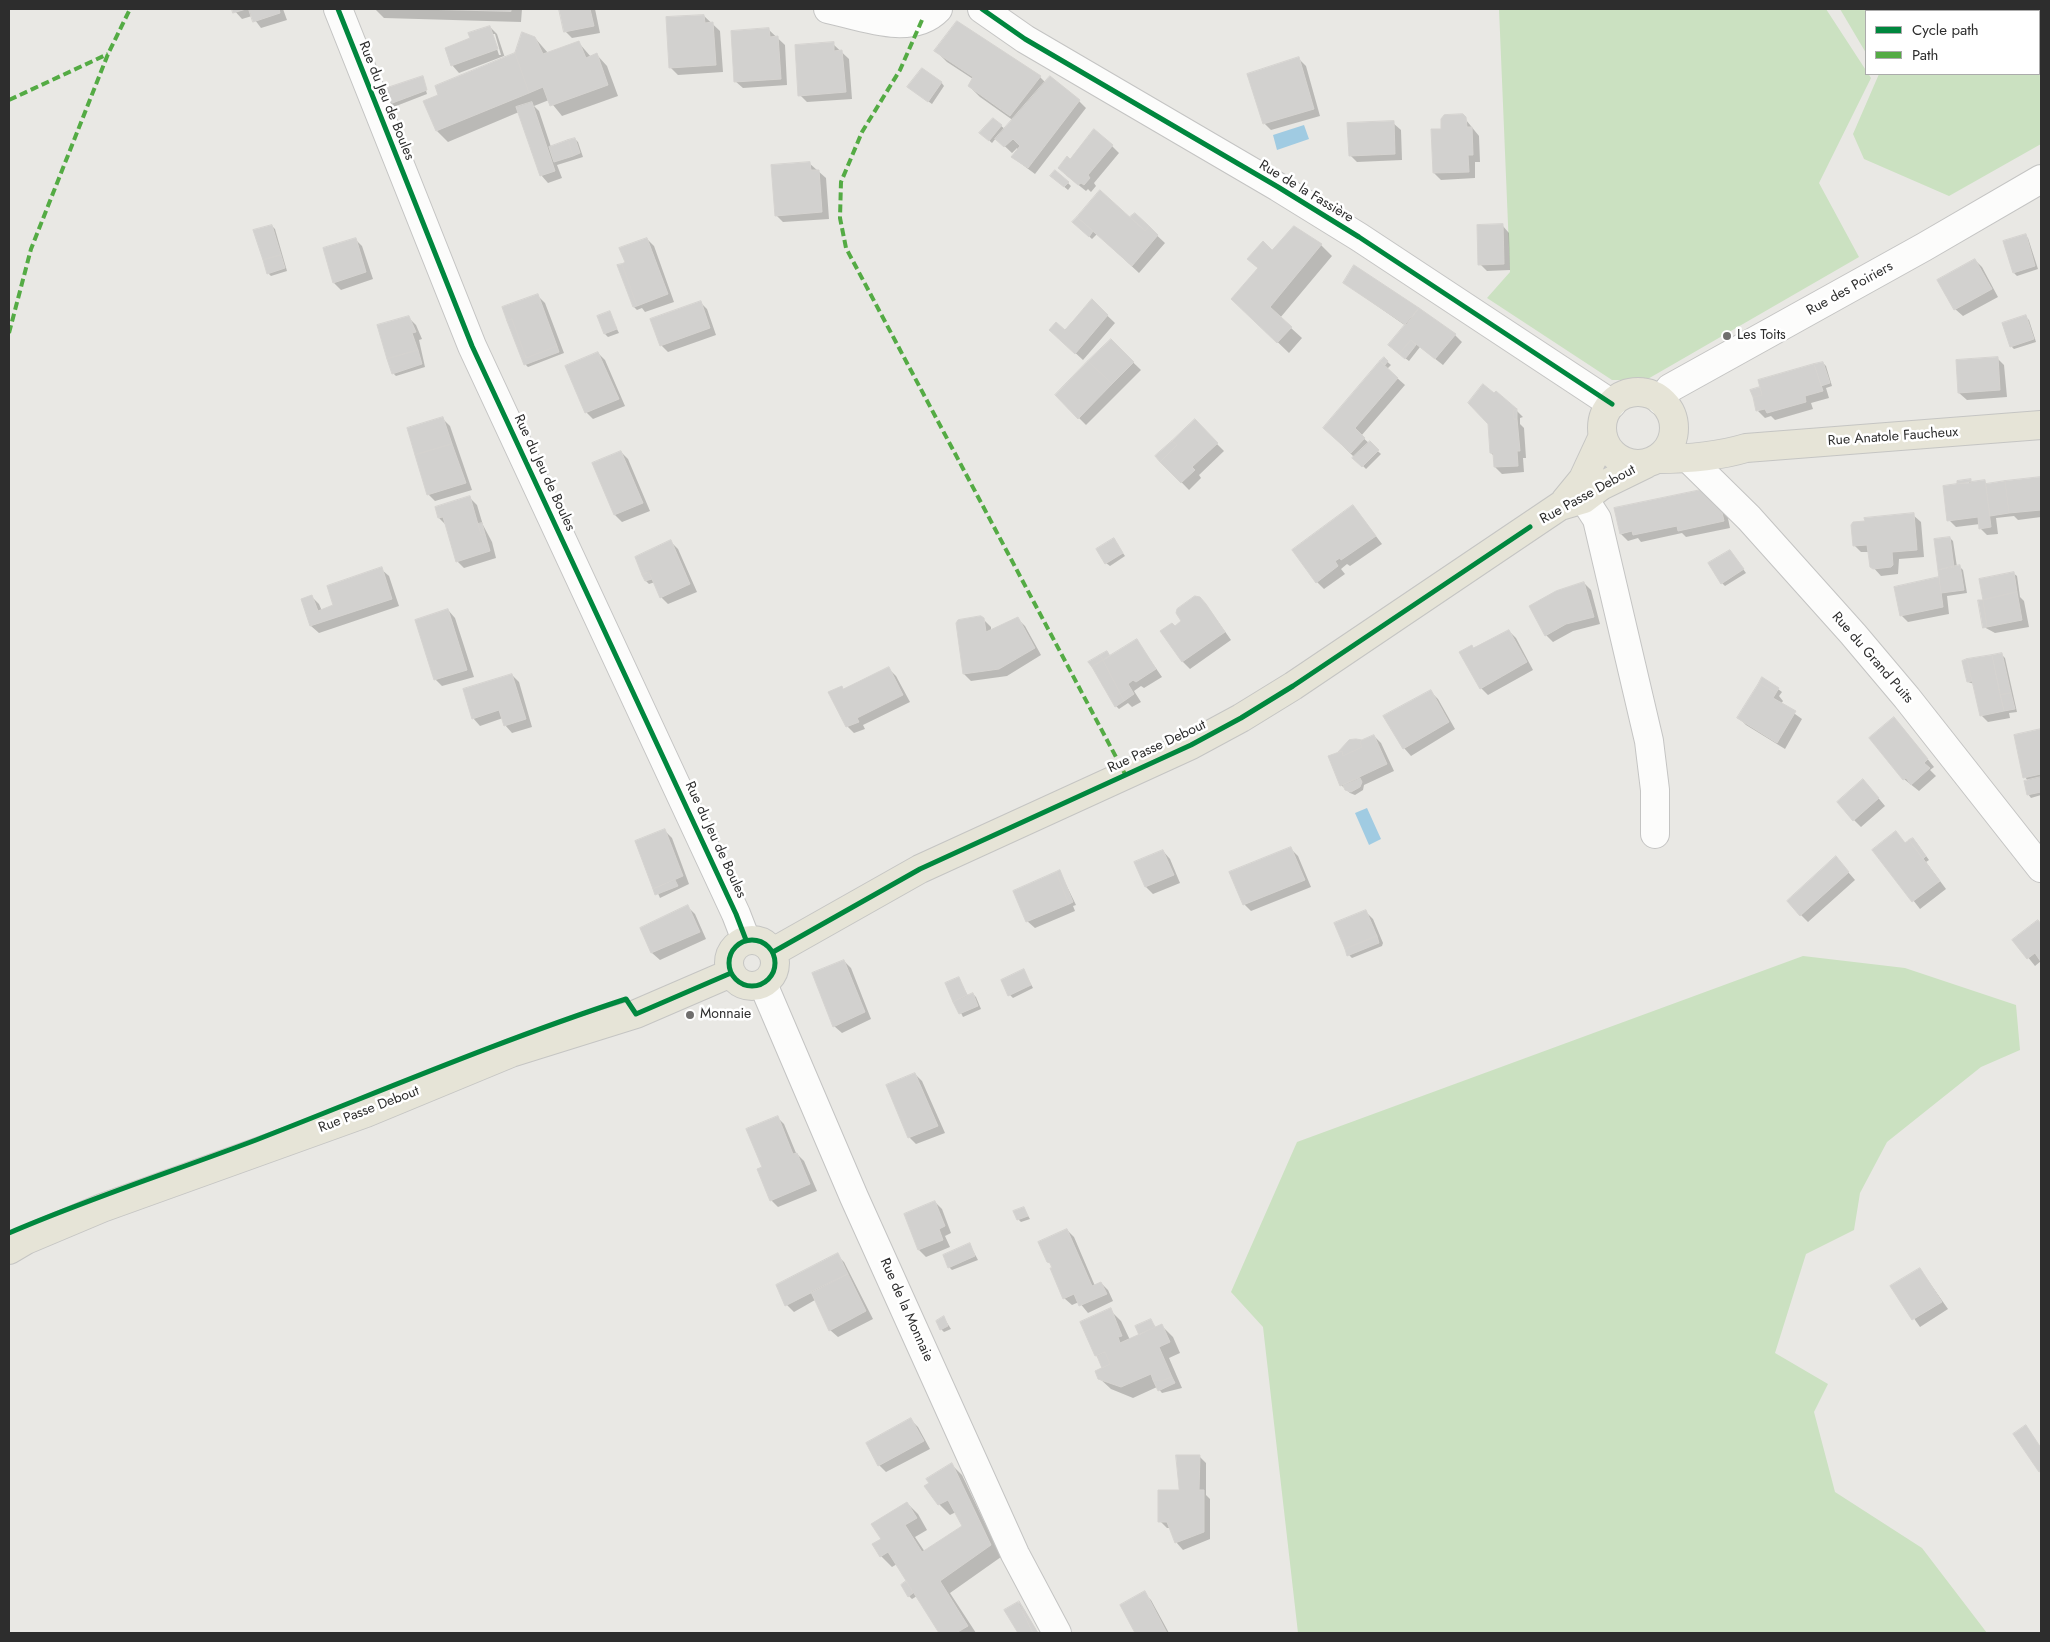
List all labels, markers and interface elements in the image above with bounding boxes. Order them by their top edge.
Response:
legend [1865,10,2040,75]
text: Cycle path [1912,19,1979,41]
street label: Rue du Jeu de Boules [355,39,417,163]
text: Path [1912,44,1938,66]
street label: Rue de la Fassière [1256,157,1356,227]
street label: Rue des Poiriers [1804,258,1896,320]
place label: Les Toits [1737,328,1786,344]
marker: Les Toits [1721,330,1733,342]
street label: Rue du Jeu de Boules [510,412,578,534]
street label: Rue Anatole Faucheux [1827,424,1959,450]
street label: Rue Passe Debout [1537,462,1639,528]
street label: Rue du Grand Puits [1828,609,1916,707]
street label: Rue Passe Debout [1105,717,1209,777]
street label: Rue du Jeu de Boules [681,779,749,901]
place label: Monnaie [700,1007,751,1023]
marker: Monnaie [684,1009,696,1021]
street label: Rue Passe Debout [316,1083,422,1137]
street label: Rue de la Monnaie [876,1256,936,1364]

